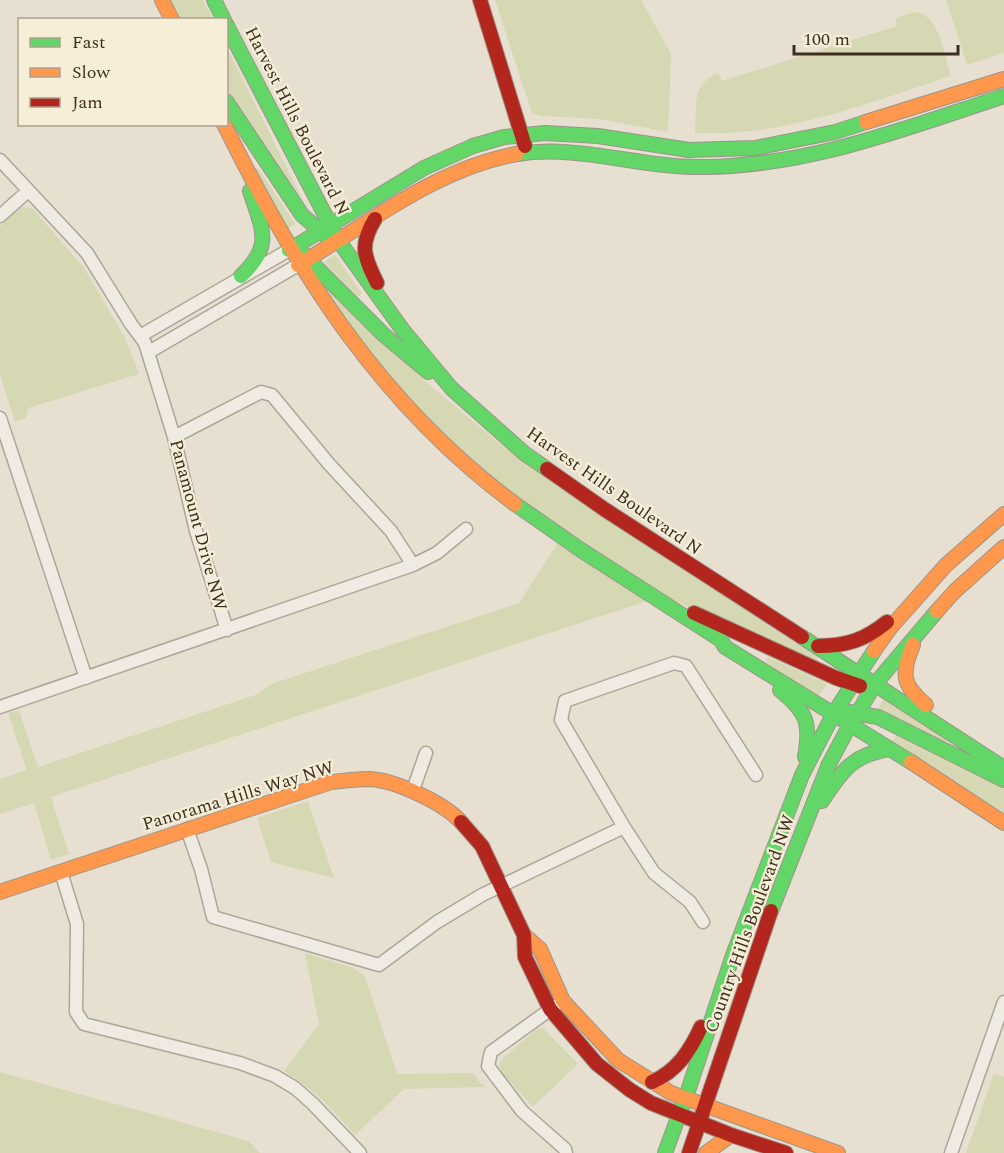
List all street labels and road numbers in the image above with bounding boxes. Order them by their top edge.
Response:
street label: Harvest Hills Boulevard N [238,22,356,220]
street label: Harvest Hills Boulevard N [521,420,707,562]
street label: Panamount Drive NW [162,436,234,614]
street label: Panorama Hills Way NW [139,754,337,838]
street label: Country Hills Boulevard NW [698,811,802,1037]

